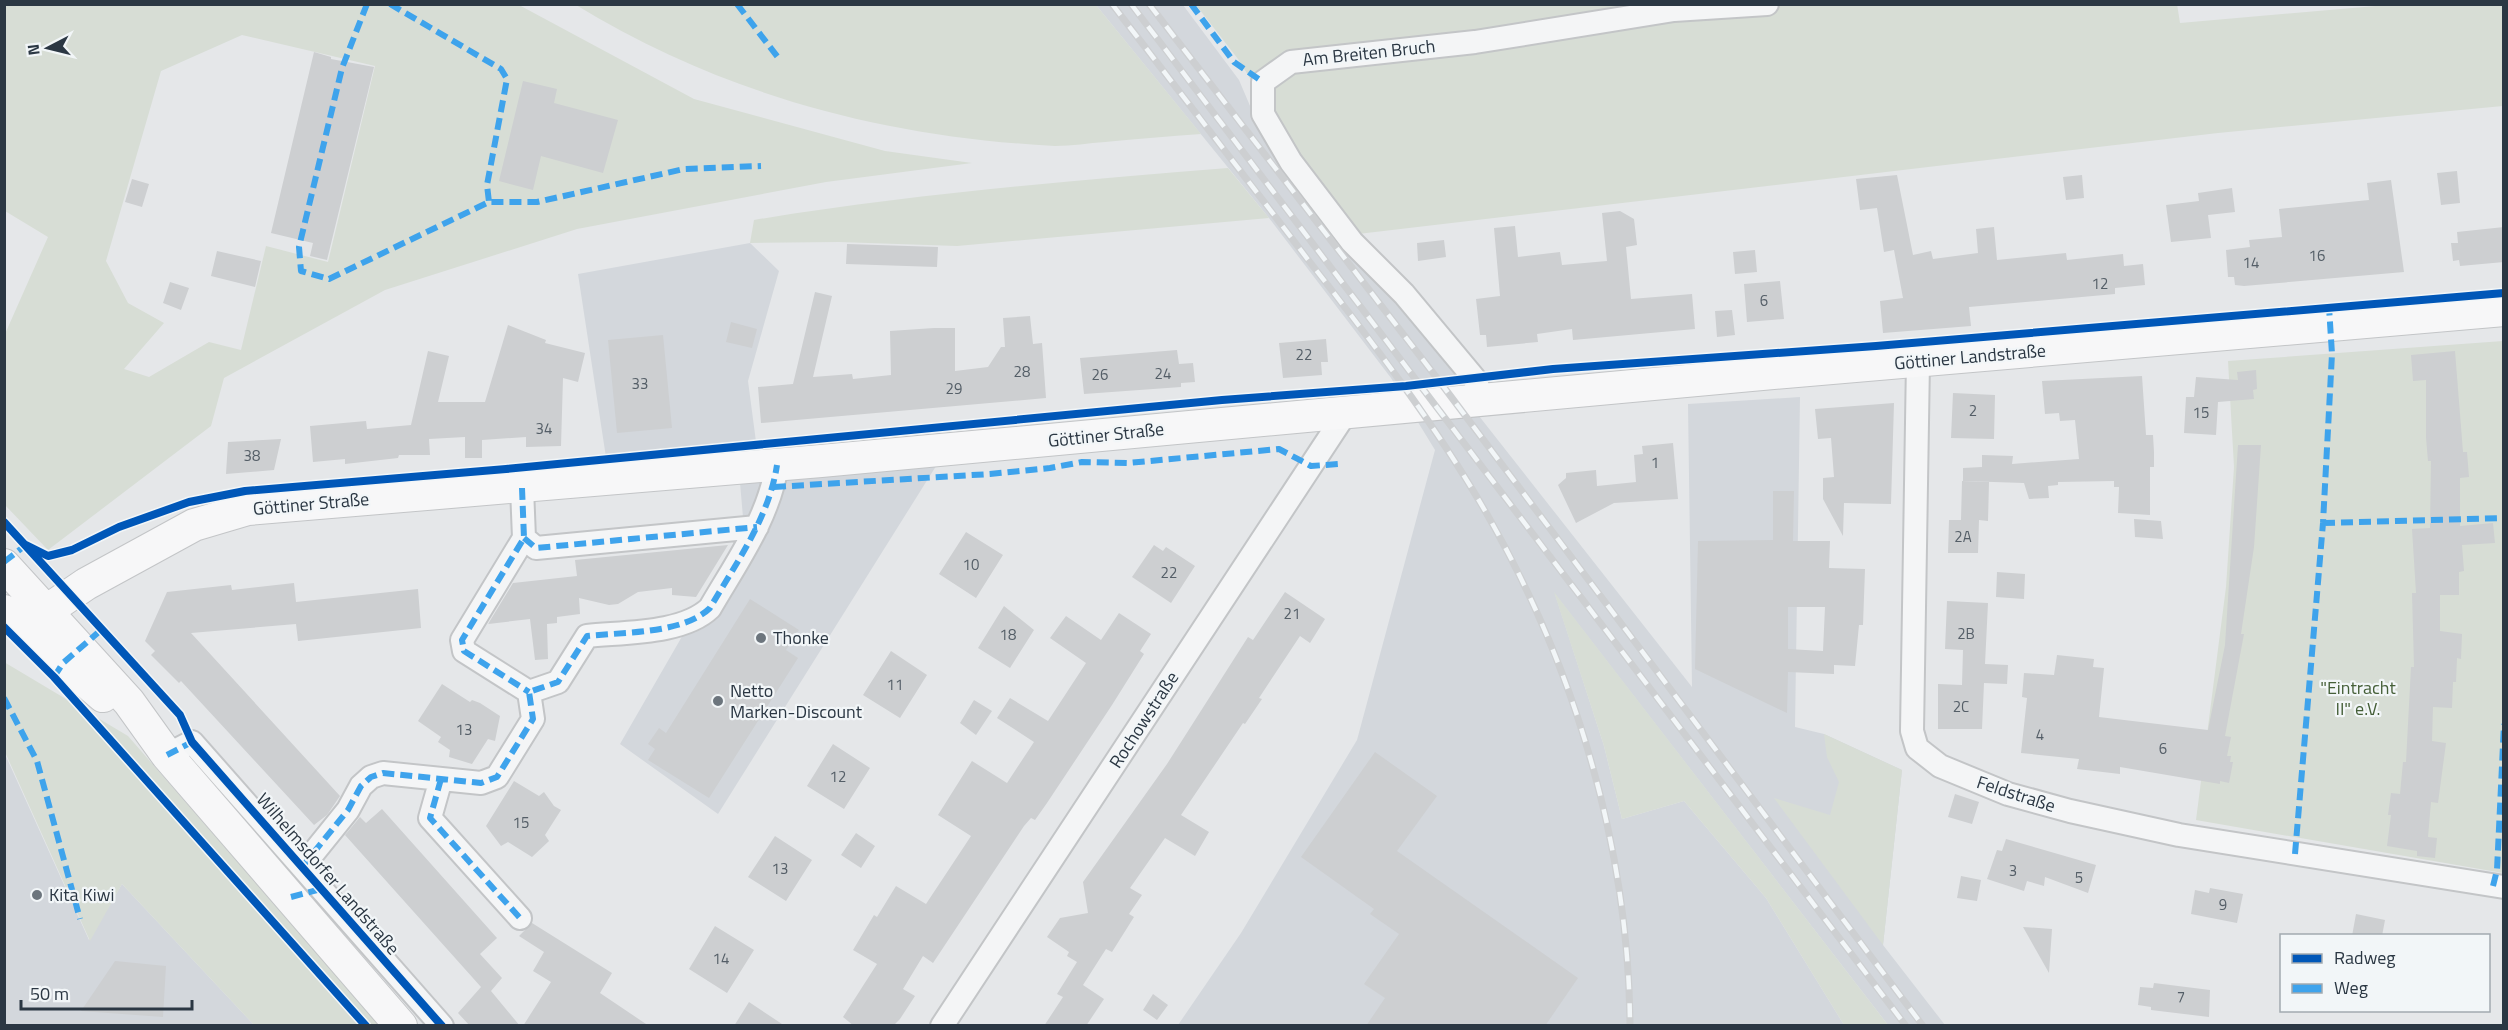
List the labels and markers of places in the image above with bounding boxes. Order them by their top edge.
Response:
place label: Thonke [773,624,829,651]
marker: Thonke [754,631,768,645]
place label: Netto Marken-Discount [730,677,863,725]
marker: Netto Marken-Discount [711,694,725,708]
place label: Kita Kiwi [49,881,114,908]
marker: Kita Kiwi [30,888,44,902]

